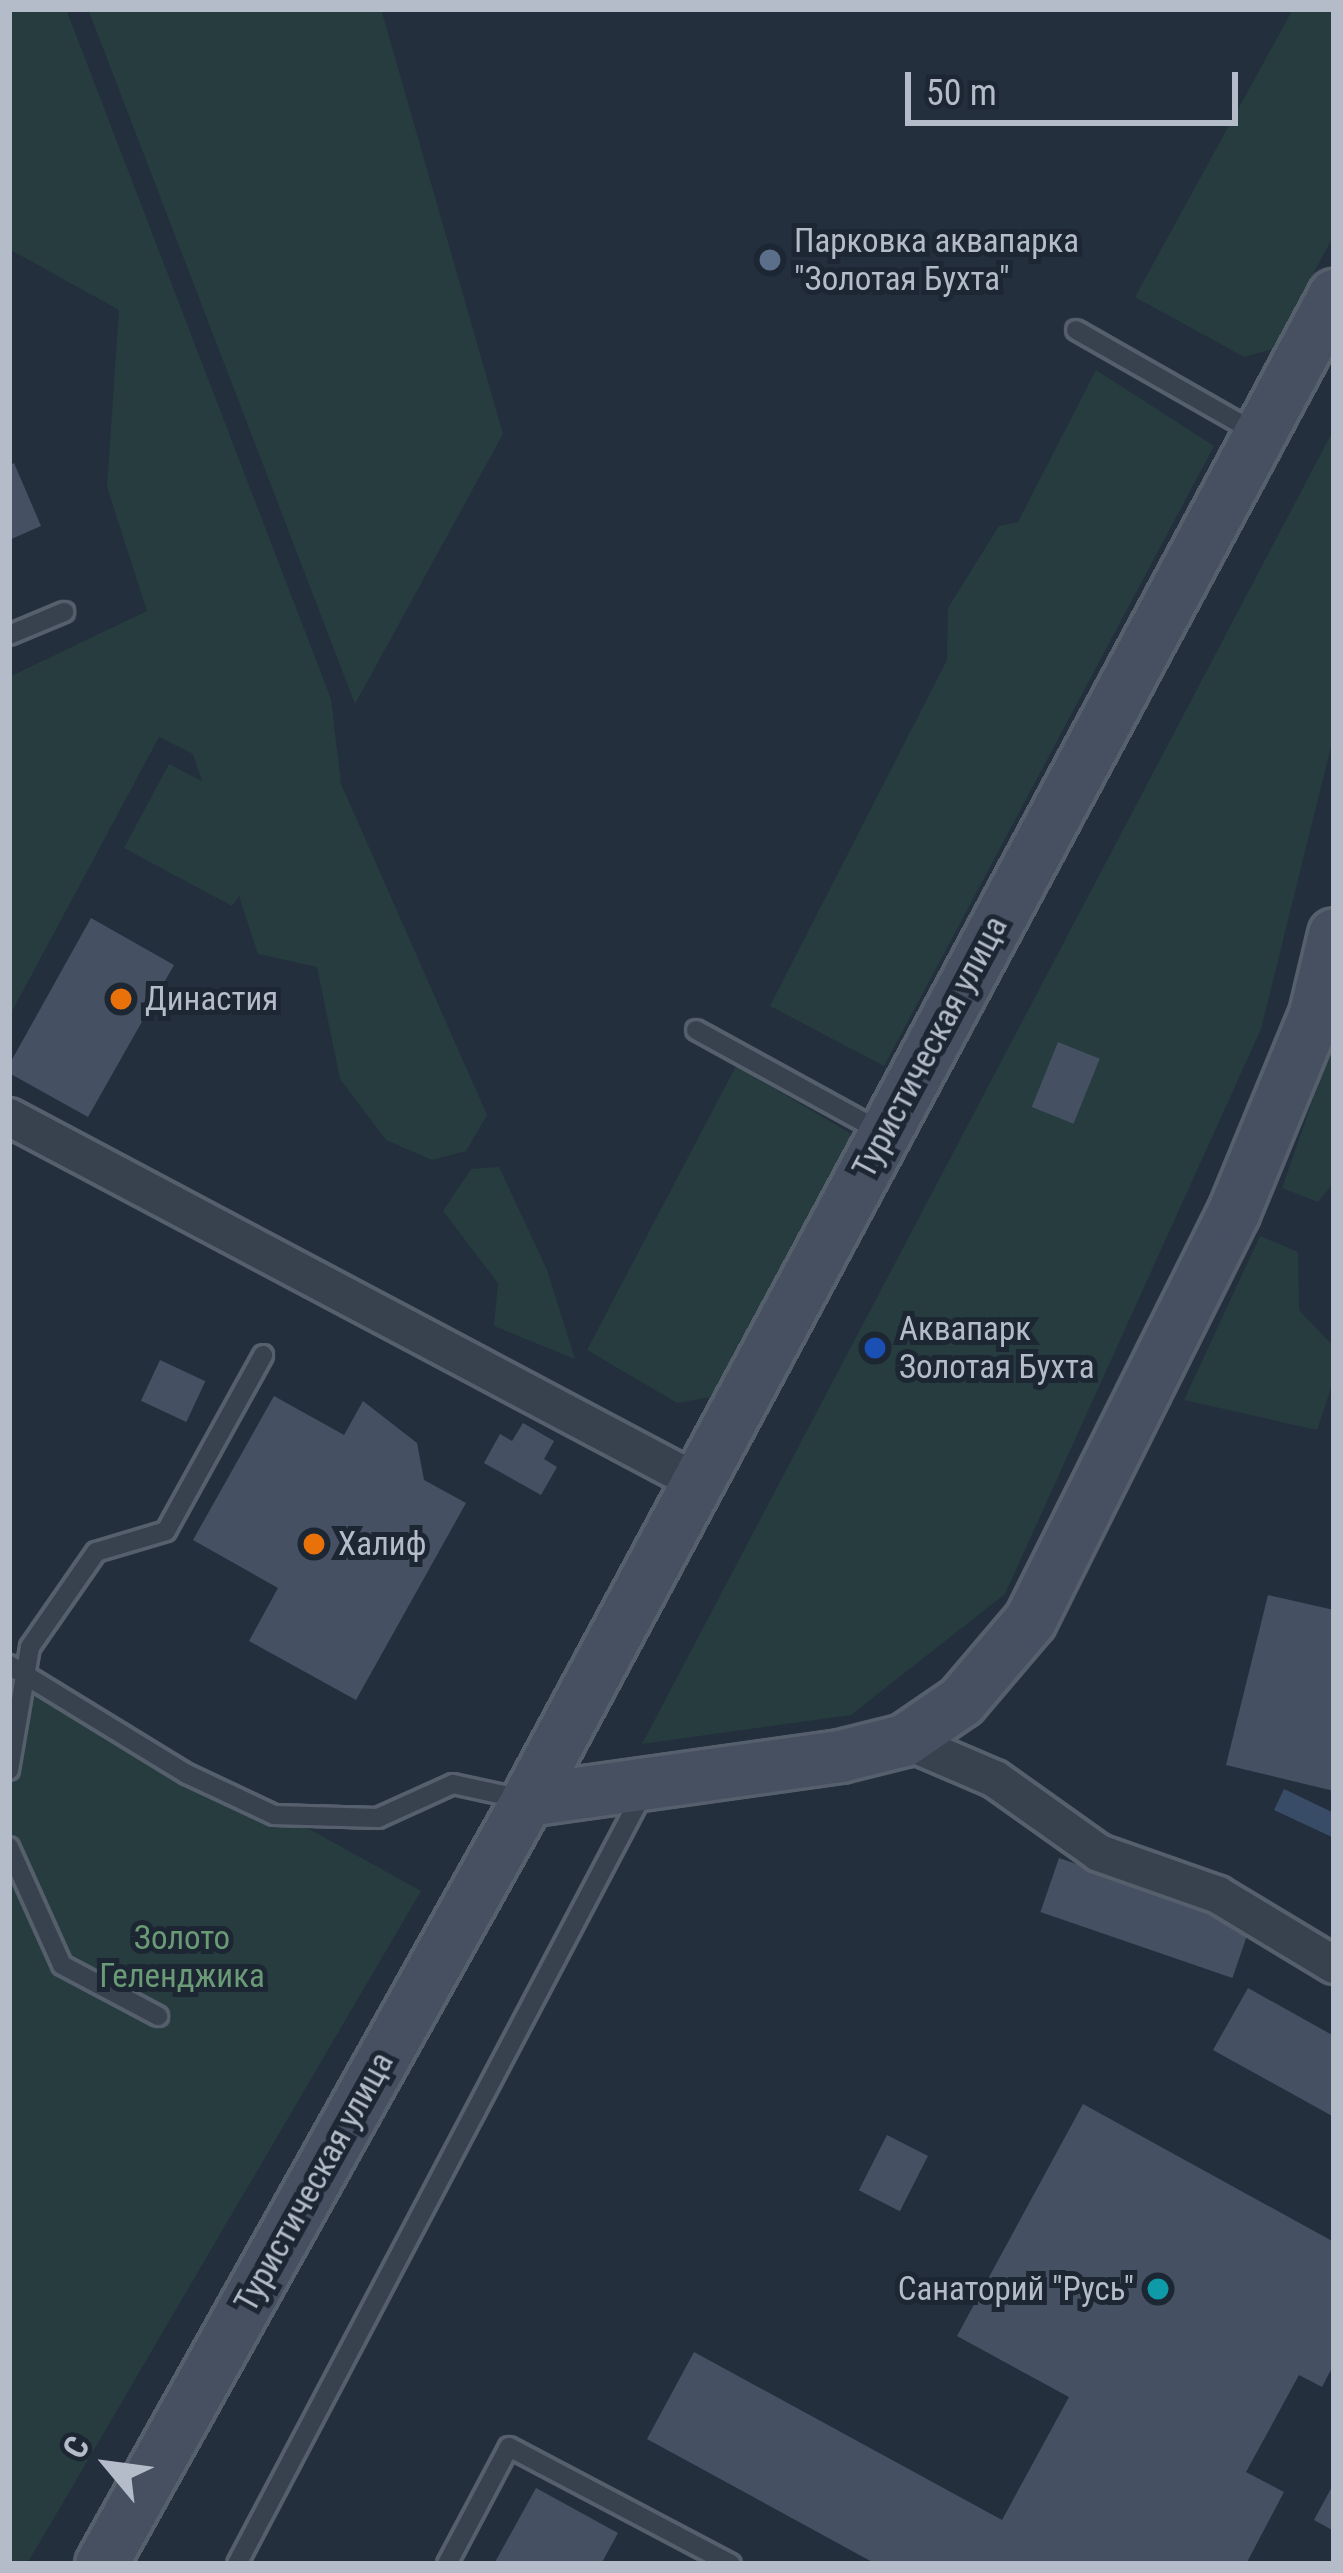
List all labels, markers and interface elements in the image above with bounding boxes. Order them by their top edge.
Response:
scale bar [911,48,1244,122]
text: 50 m [926,72,997,114]
place label: Парковка аквапарка "Золотая Бухта" [794,221,1079,299]
marker: Парковка аквапарка "Золотая Бухта" [757,247,783,273]
street label: Туристическая улица [844,909,1016,1185]
place label: Династия [145,979,278,1019]
marker: Династия [108,986,134,1012]
place label: Аквапарк Золотая Бухта [899,1309,1094,1387]
marker: Аквапарк Золотая Бухта [862,1335,888,1361]
place label: Халиф [338,1524,426,1564]
marker: Халиф [301,1531,327,1557]
park label: Золото Геленджика [99,1918,265,1996]
street label: Туристическая улица [226,2045,402,2319]
place label: Санаторий "Русь" [898,2269,1134,2309]
marker: Санаторий "Русь" [1145,2276,1171,2302]
north arrow [48,2405,168,2525]
text: С [54,2430,98,2465]

